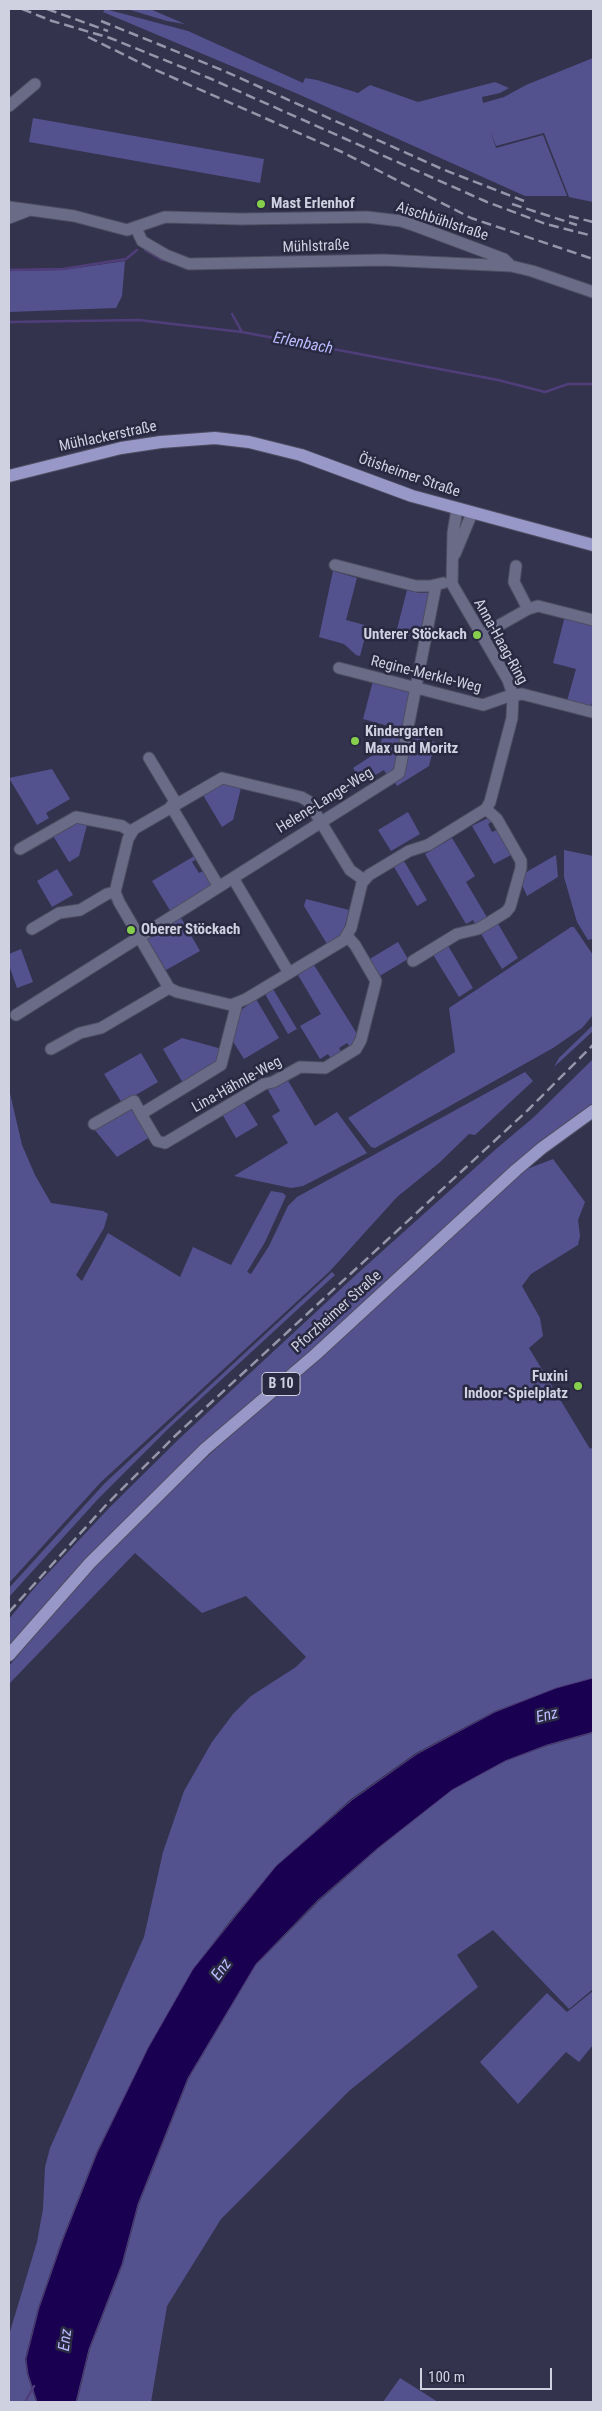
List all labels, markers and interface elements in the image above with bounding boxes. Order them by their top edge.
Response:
place label: Mast Erlenhof [271,195,355,213]
marker: Mast Erlenhof [255,198,267,210]
street label: Aischbühlstraße [394,199,490,245]
street label: Mühlstraße [282,237,350,257]
water label: Erlenbach [271,329,335,359]
street label: Mühlackerstraße [58,418,158,456]
street label: Ötisheimer Straße [356,450,462,502]
street label: Anna-Haag-Ring [469,596,531,688]
place label: Unterer Stöckach [363,626,467,644]
marker: Unterer Stöckach [471,629,483,641]
street label: Regine-Merkle-Weg [369,653,483,697]
place label: Kindergarten Max und Moritz [365,723,458,758]
marker: Kindergarten Max und Moritz [349,735,361,747]
street label: Helene-Lange-Weg [274,764,376,838]
place label: Oberer Stöckach [141,921,240,939]
marker: Oberer Stöckach [125,924,137,936]
street label: Lina-Hähnle-Weg [189,1053,285,1117]
street label: Pforzheimer Straße [288,1267,386,1357]
place label: Fuxini Indoor-Spielplatz [464,1368,568,1403]
road number: B 10 [262,1372,300,1396]
marker: Fuxini Indoor-Spielplatz [572,1380,584,1392]
water label: Enz [534,1704,560,1728]
water label: Enz [208,1955,236,1985]
water label: Enz [55,2328,77,2352]
scale bar [422,2358,554,2390]
text: 100 m [428,2368,465,2386]

